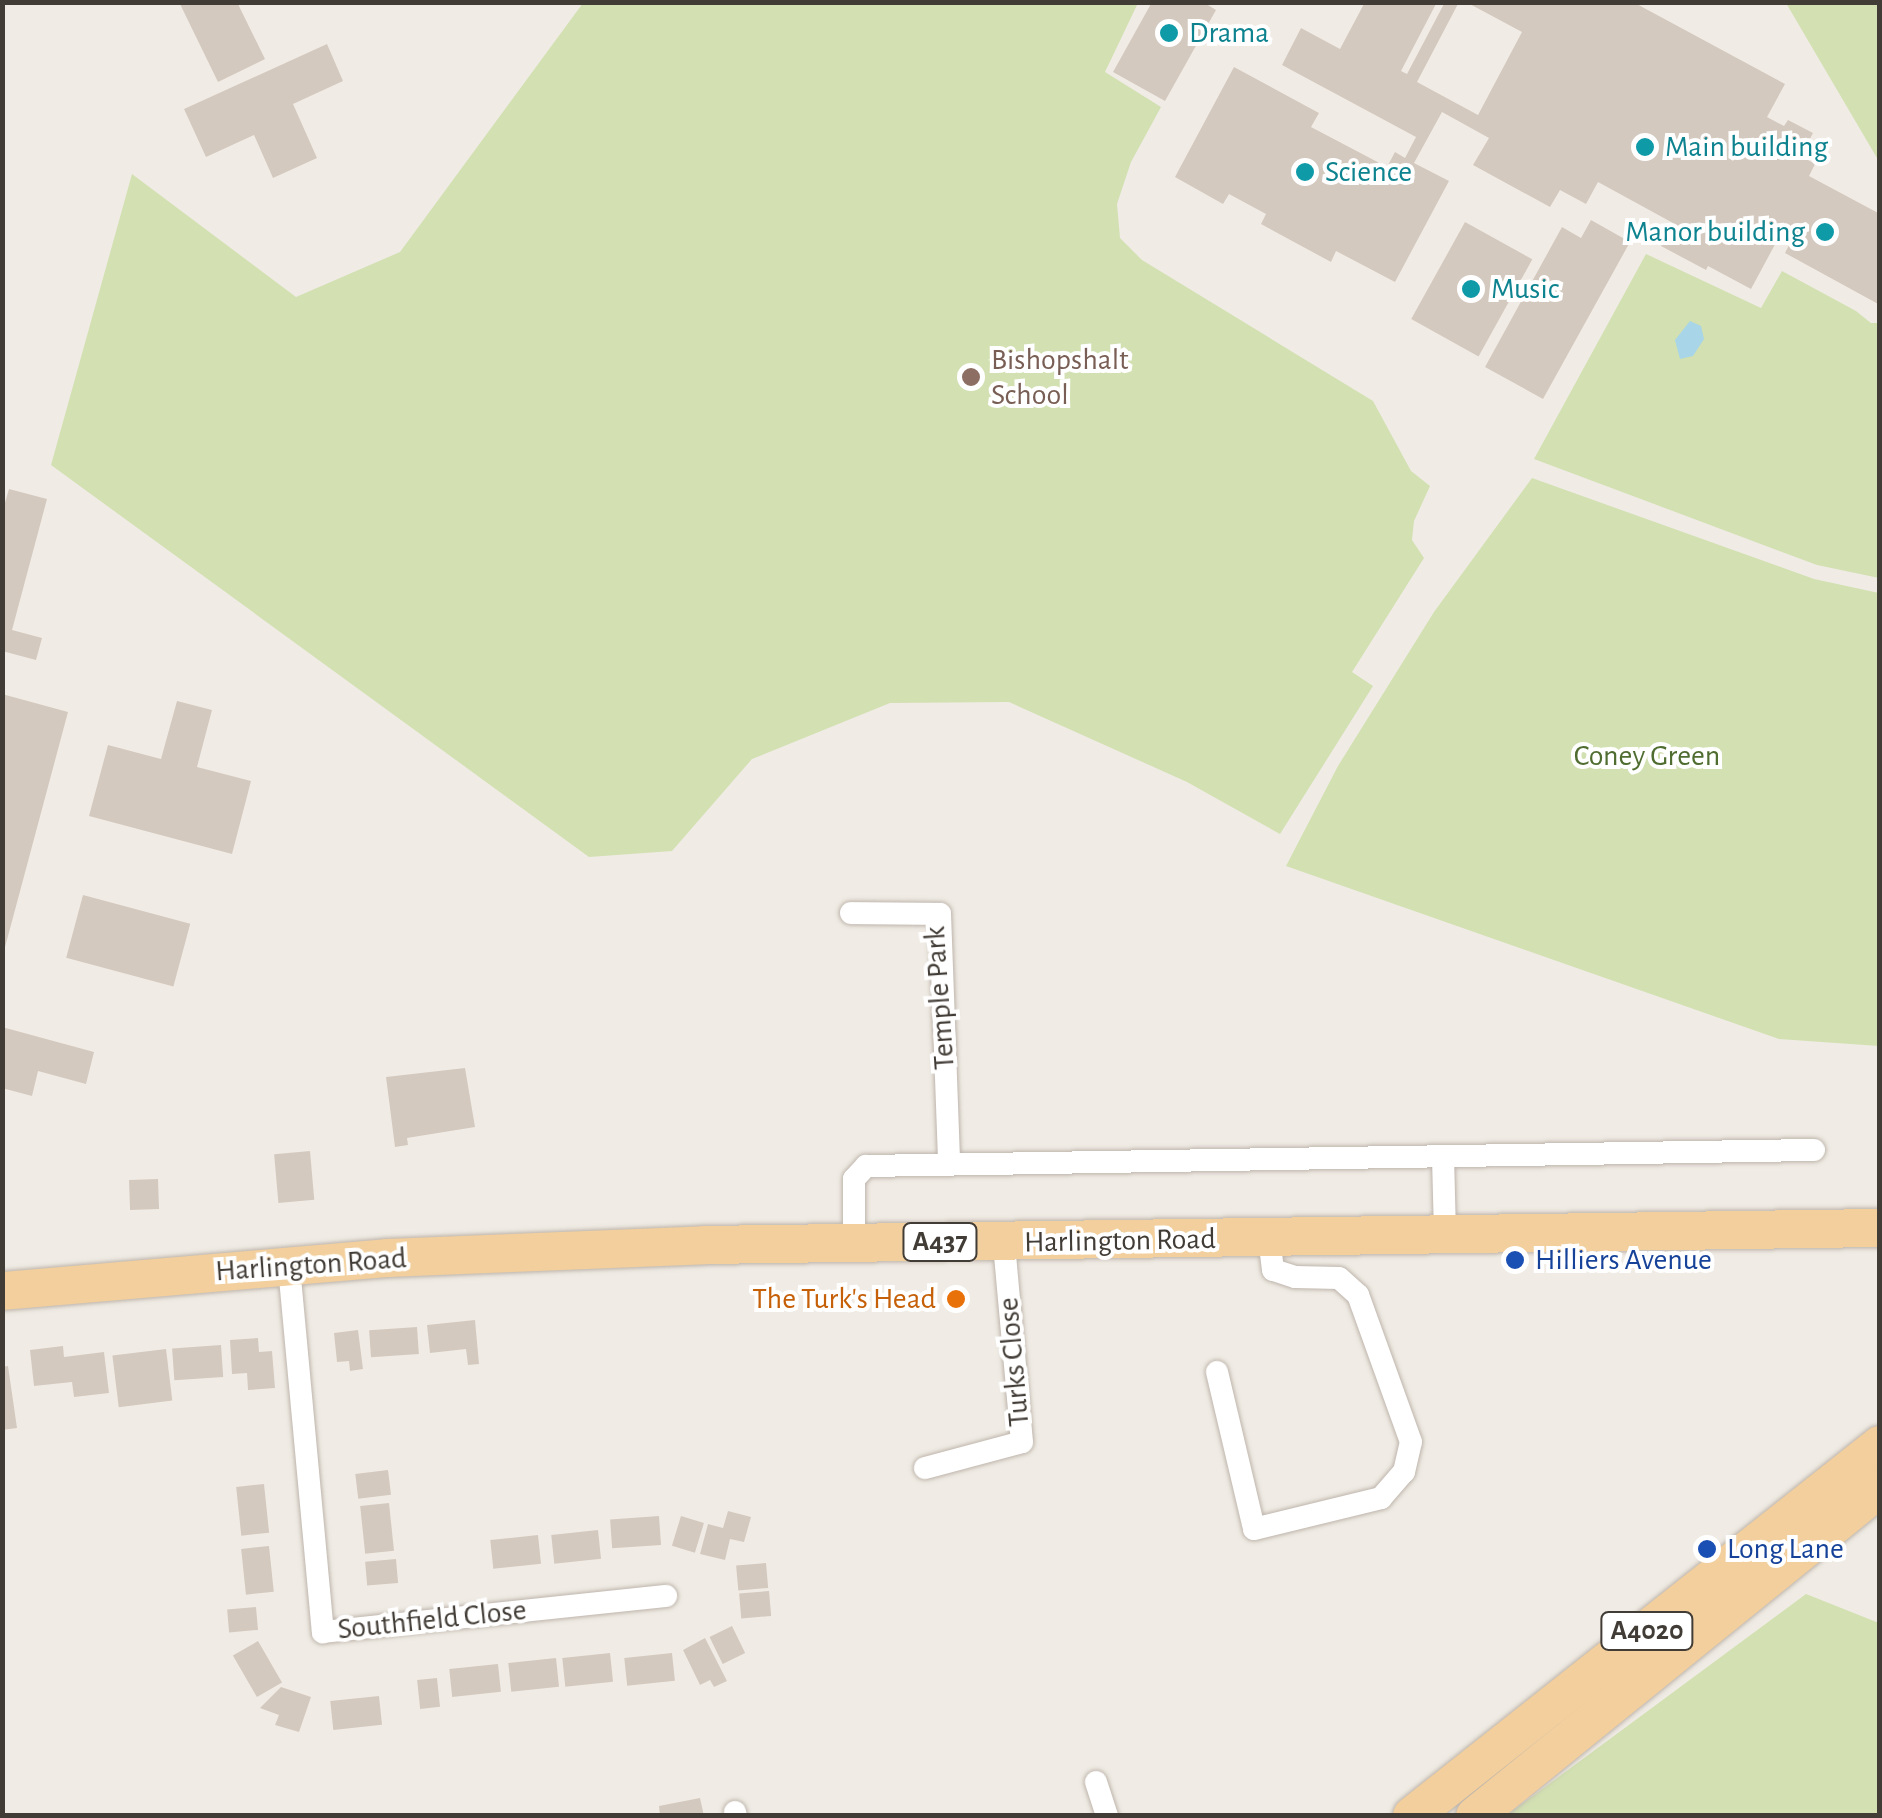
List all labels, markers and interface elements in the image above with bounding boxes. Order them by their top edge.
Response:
place label: Drama [1189,15,1269,51]
marker: Drama [1158,22,1180,44]
place label: Main building [1665,129,1828,165]
marker: Main building [1634,136,1656,158]
place label: Science [1325,154,1412,190]
marker: Science [1294,161,1316,183]
place label: Manor building [1625,214,1805,250]
marker: Manor building [1814,221,1836,243]
place label: Music [1491,271,1559,307]
marker: Music [1460,278,1482,300]
place label: Bishopshalt School [991,342,1129,412]
marker: Bishopshalt School [960,366,982,388]
park label: Coney Green [1574,738,1720,774]
street label: Temple Park [917,925,963,1071]
road number: A437 [900,1219,980,1265]
street label: Harlington Road [1024,1221,1216,1261]
street label: Harlington Road [214,1240,408,1290]
place label: Hilliers Avenue [1535,1242,1712,1278]
marker: Hilliers Avenue [1504,1249,1526,1271]
place label: The Turk's Head [752,1281,936,1317]
marker: The Turk's Head [945,1288,967,1310]
street label: Turks Close [990,1296,1038,1428]
place label: Long Lane [1727,1531,1844,1567]
marker: Long Lane [1696,1538,1718,1560]
street label: Southfield Close [336,1592,528,1648]
road number: A4020 [1600,1608,1694,1654]

